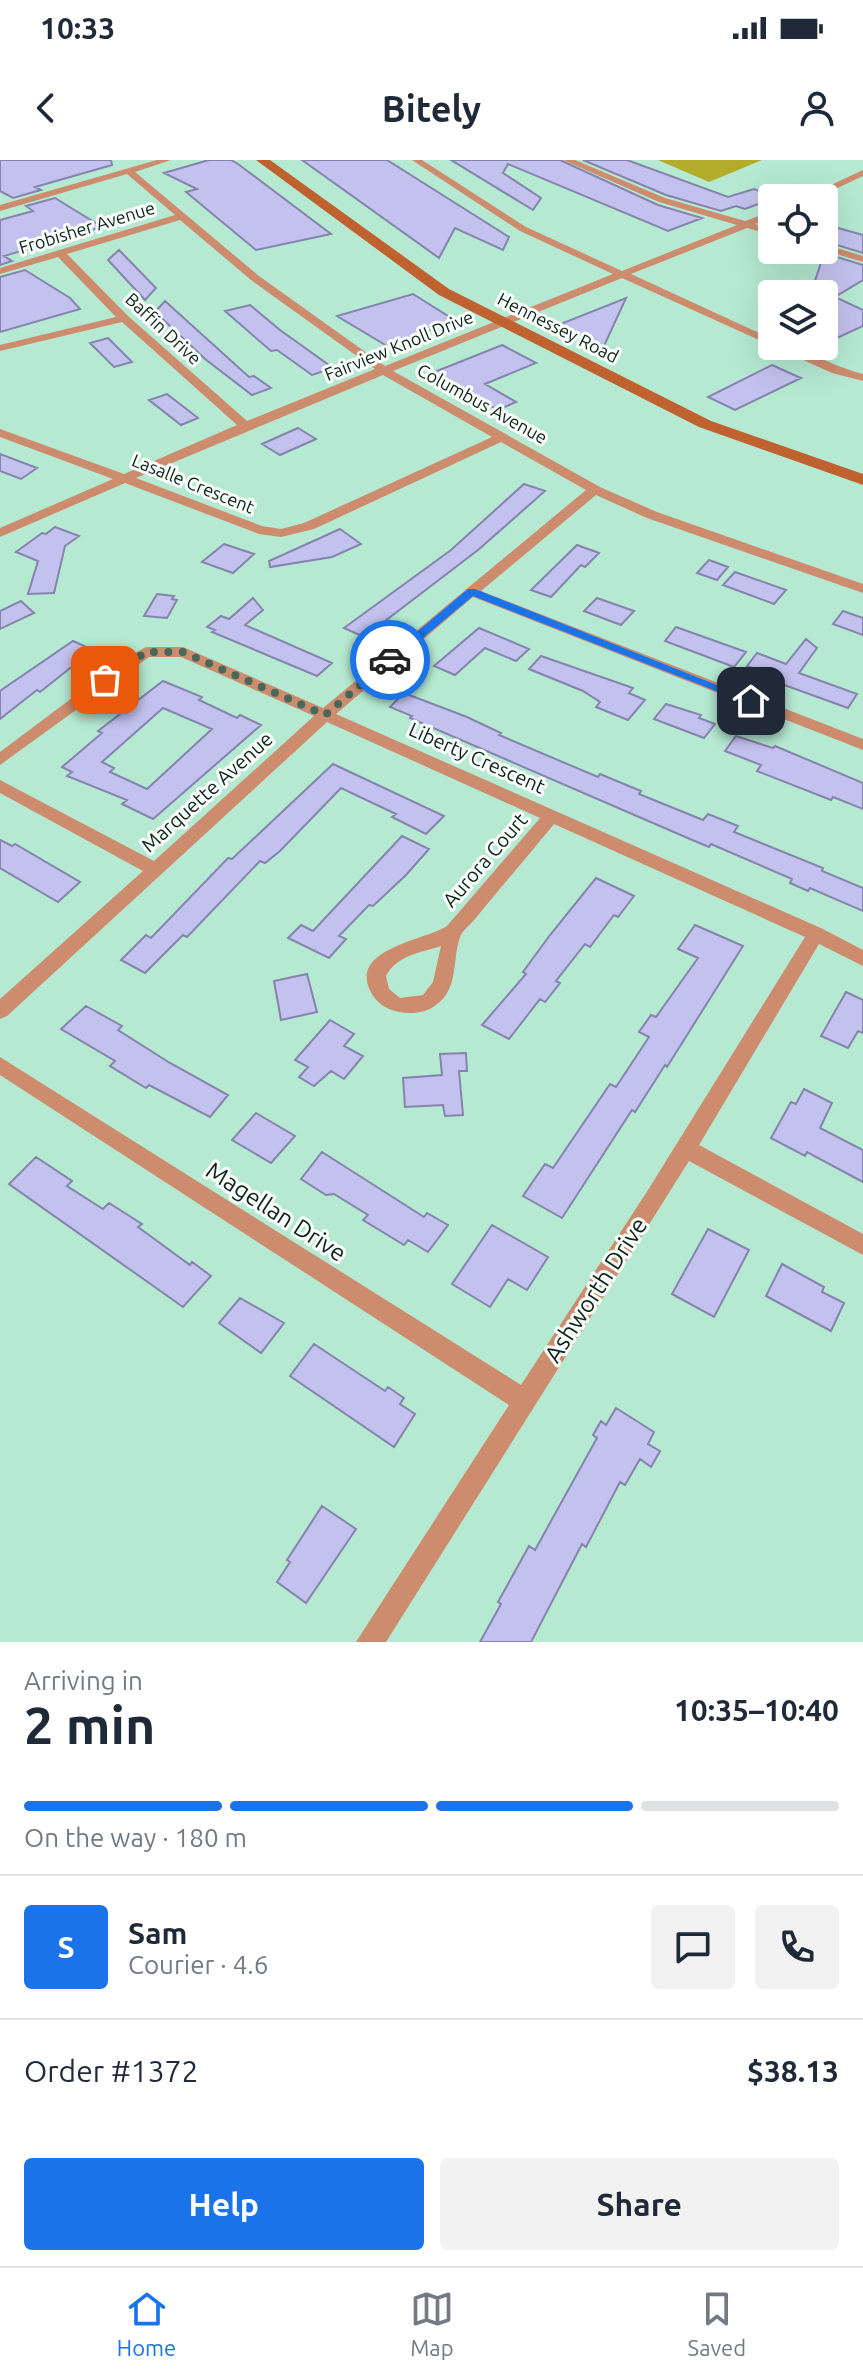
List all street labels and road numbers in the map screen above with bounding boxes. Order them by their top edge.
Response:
street label: Frobisher Avenue [16,197,157,257]
street label: Baffin Drive [122,288,206,368]
street label: Hennessey Road [495,288,622,366]
street label: Fairview Knoll Drive [321,306,476,384]
street label: Columbus Avenue [414,359,551,447]
street label: Lasalle Crescent [129,449,257,517]
street label: Liberty Crescent [406,717,549,798]
street label: Marquette Avenue [137,727,277,856]
street label: Aurora Court [438,808,532,911]
street label: Magellan Drive [201,1156,351,1267]
street label: Ashworth Drive [539,1212,652,1367]

